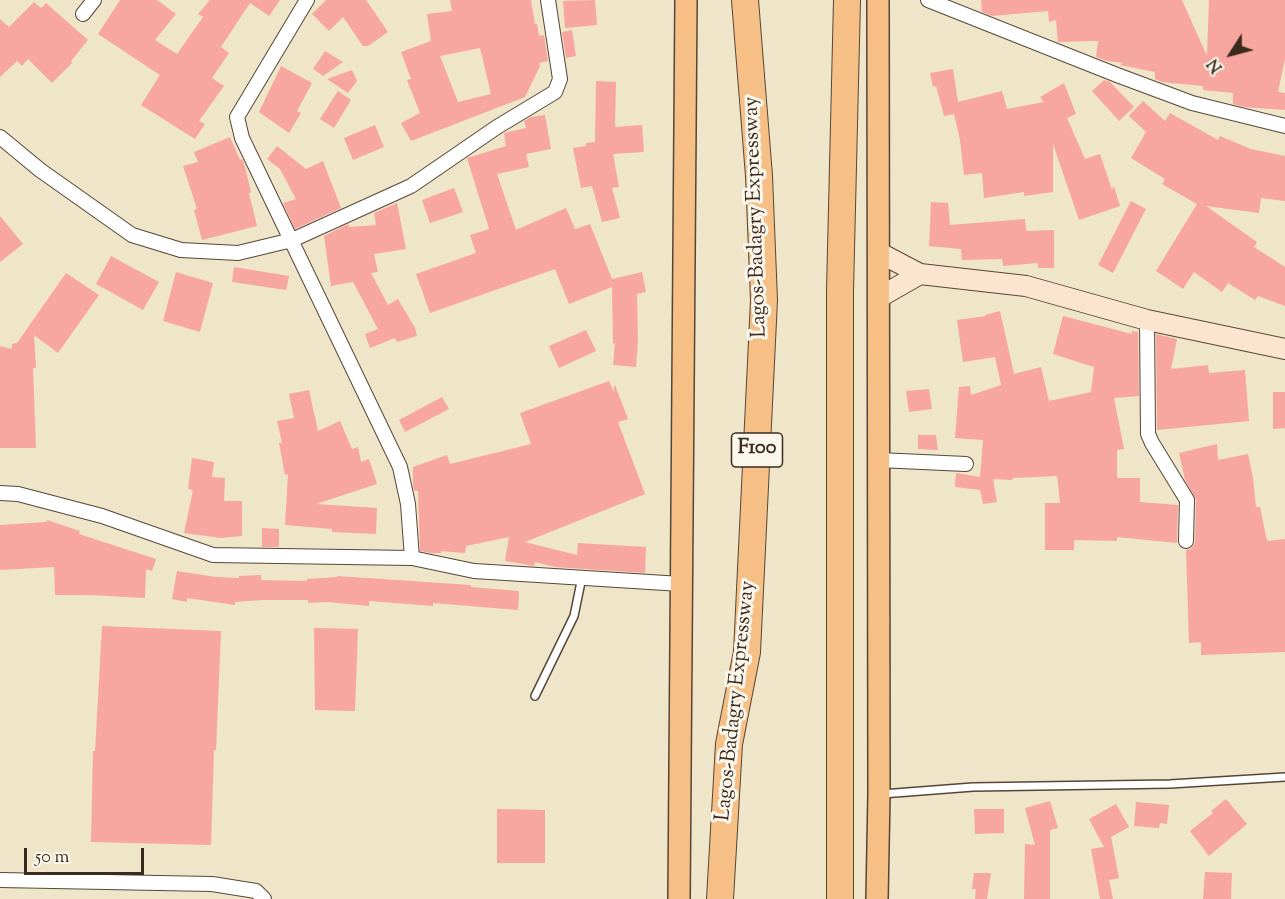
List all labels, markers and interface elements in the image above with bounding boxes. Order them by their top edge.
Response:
north arrow [1201,24,1261,84]
text: N [1203,53,1229,77]
street label: Lagos-Badagry Expressway [740,96,774,338]
road number: F100 [732,433,783,467]
street label: Lagos-Badagry Expressway [712,580,762,822]
scale bar [27,836,147,874]
text: 50 m [35,845,69,871]

